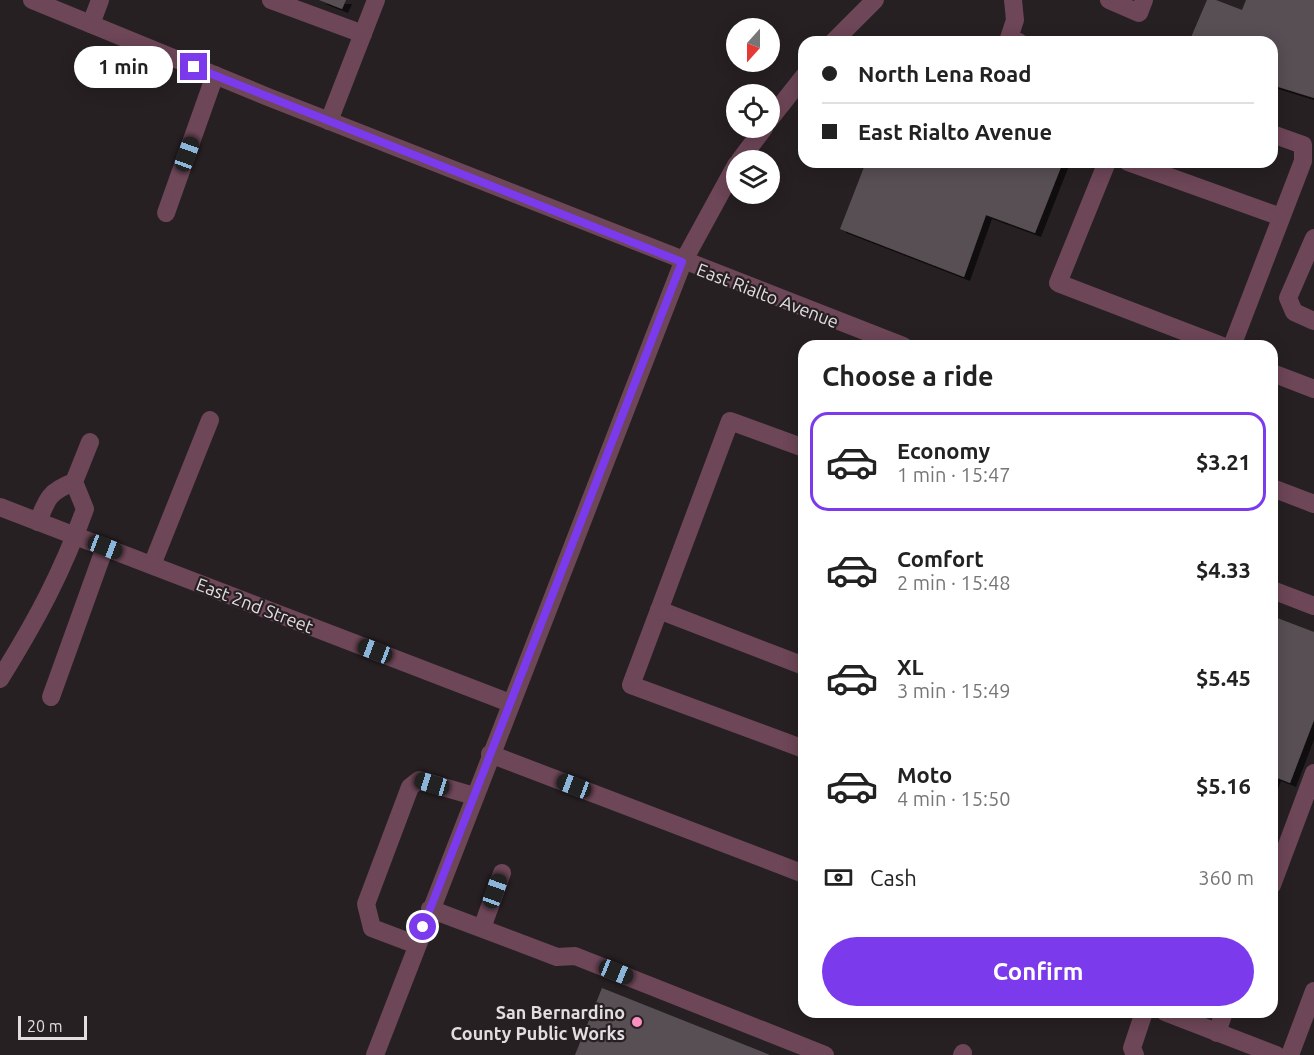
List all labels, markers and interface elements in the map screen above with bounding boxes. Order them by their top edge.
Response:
north arrow [726,18,780,72]
map controls [726,18,780,204]
callout: 1 min [74,46,173,88]
route end [180,53,207,80]
text: 1 min [98,55,149,78]
text: North Lena Road [858,61,1031,86]
button: locate [726,84,780,138]
text: East Rialto Avenue [858,119,1052,144]
car [172,134,202,174]
button: layers [726,150,780,204]
street label: East Rialto Avenue [694,259,842,331]
text: Choose a ride [822,361,994,391]
icon: car [825,435,879,489]
text: Economy [897,438,990,463]
text: $3.21 [1196,449,1251,474]
text: 1 min · 15:47 [897,463,1011,486]
car [85,532,125,562]
icon: car [825,543,879,597]
text: Comfort [897,546,984,571]
text: $4.33 [1196,557,1251,582]
text: 2 min · 15:48 [897,571,1011,594]
street label: East 2nd Street [194,574,316,636]
car [355,636,395,666]
icon: car [825,651,879,705]
text: XL [897,654,924,679]
text: $5.45 [1196,665,1251,690]
text: 3 min · 15:49 [897,679,1011,702]
icon: car [825,759,879,813]
text: Moto [897,762,952,787]
car [412,770,452,798]
car [554,771,594,801]
text: $5.16 [1196,773,1251,798]
text: 4 min · 15:50 [897,787,1011,810]
icon: cash [822,861,855,894]
text: Cash [870,865,917,890]
text: 360 m [1198,866,1254,889]
car [480,871,510,911]
route start [409,913,436,940]
button: Confirm [822,937,1254,1006]
car [596,957,636,987]
place label: San Bernardino County Public Works [451,1002,625,1043]
scale bar [18,1013,87,1040]
marker: San Bernardino County Public Works [630,1015,644,1029]
text: 20 m [27,1017,63,1035]

